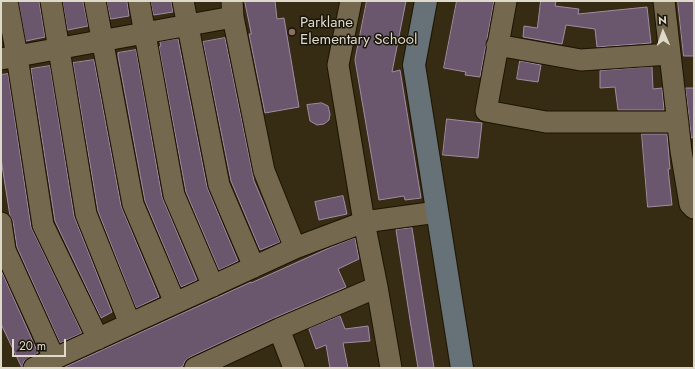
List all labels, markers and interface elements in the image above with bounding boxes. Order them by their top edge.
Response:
north arrow [643,12,683,52]
text: N [658,12,667,28]
place label: Parklane Elementary School [300,14,417,49]
marker: Parklane Elementary School [287,27,297,37]
scale bar [14,331,68,357]
text: 20 m [19,337,46,355]

